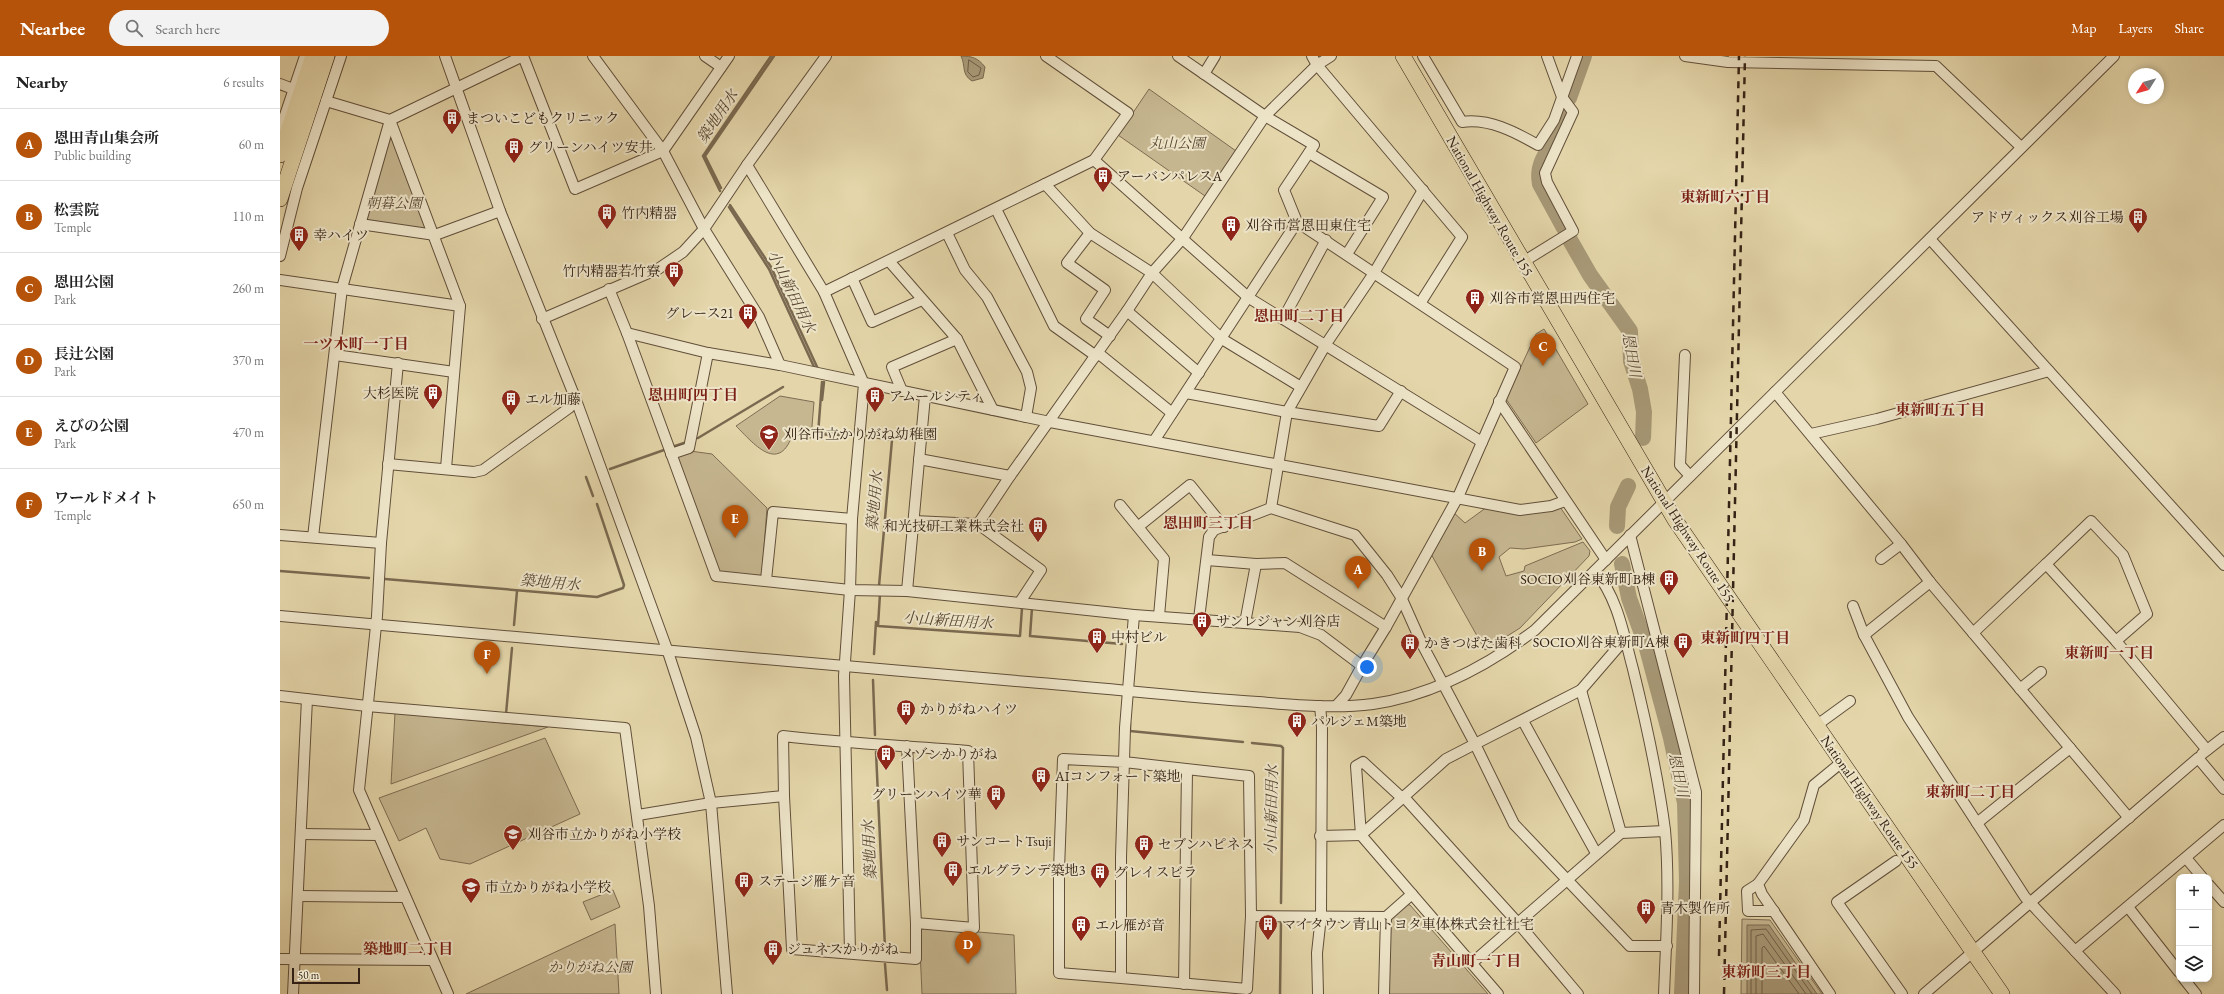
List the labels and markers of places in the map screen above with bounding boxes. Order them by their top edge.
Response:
building icon: まついこどもクリニック [441,107,463,135]
place label: まついこどもクリニック [466,109,619,127]
building icon: グリーンハイツ安井 [503,136,525,164]
place label: グリーンハイツ安井 [528,138,653,156]
building icon: アーバンパレスA [1092,165,1114,193]
place label: アーバンパレスA [1117,167,1222,185]
building icon: 竹内精器 [596,202,618,230]
place label: 竹内精器 [621,204,677,222]
building icon: アドヴィックス刈谷工場 [2127,206,2149,234]
place label: アドヴィックス刈谷工場 [1971,208,2124,226]
building icon: 刈谷市営恩田東住宅 [1220,214,1242,242]
place label: 刈谷市営恩田東住宅 [1245,216,1371,234]
building icon: 幸ハイツ [288,224,310,252]
place label: 幸ハイツ [313,226,369,244]
building icon: 竹内精器若竹寮 [663,260,685,288]
place label: 竹内精器若竹寮 [562,262,660,280]
building icon: 刈谷市営恩田西住宅 [1464,287,1486,315]
place label: 刈谷市営恩田西住宅 [1489,289,1615,307]
building icon: グレース21 [737,302,759,330]
place label: グレース21 [665,304,734,322]
pin: C [1530,333,1556,366]
building icon: 大杉医院 [422,382,444,410]
place label: 大杉医院 [363,384,419,402]
building icon: アムールシティ [864,385,886,413]
place label: アムールシティ [889,387,984,405]
building icon: エル加藤 [500,388,522,416]
place label: エル加藤 [525,390,581,408]
school or university icon: 刈谷市立かりがね幼稚園 [758,423,780,451]
place label: 刈谷市立かりがね幼稚園 [783,425,937,443]
pin: E [722,505,748,538]
building icon: 和光技研工業株式会社 [1027,515,1049,543]
place label: 和光技研工業株式会社 [884,517,1024,535]
pin: B [1469,538,1495,571]
pin: A [1345,556,1371,589]
building icon: SOCIO刈谷東新町B棟 [1658,568,1680,596]
place label: SOCIO刈谷東新町B棟 [1520,570,1655,588]
building icon: サンレジャン刈谷店 [1191,610,1213,638]
place label: サンレジャン刈谷店 [1216,612,1340,630]
building icon: 中村ビル [1086,626,1108,654]
place label: 中村ビル [1111,628,1167,646]
building icon: SOCIO刈谷東新町A棟 [1672,631,1694,659]
building icon: かきつばた歯科 [1399,632,1421,660]
place label: SOCIO刈谷東新町A棟 [1533,633,1669,651]
place label: かきつばた歯科 [1424,634,1522,652]
pin: F [474,641,500,674]
building icon: かりがねハイツ [895,698,917,726]
place label: かりがねハイツ [920,700,1018,718]
building icon: パルジェM築地 [1286,710,1308,738]
place label: パルジェM築地 [1311,712,1407,730]
building icon: メゾンかりがね [875,743,897,771]
place label: メゾンかりがね [900,745,998,763]
building icon: AIコンフォート築地 [1030,765,1052,793]
place label: AIコンフォート築地 [1054,767,1181,785]
building icon: グリーンハイツ華 [985,783,1007,811]
place label: グリーンハイツ華 [871,785,982,803]
school or university icon: 刈谷市立かりがね小学校 [502,823,524,851]
place label: 刈谷市立かりがね小学校 [527,825,681,843]
building icon: サンコートTsuji [931,830,953,858]
place label: サンコートTsuji [956,832,1052,850]
building icon: セブンハピネス [1133,833,1155,861]
place label: セブンハピネス [1158,835,1254,853]
building icon: エルグランデ築地3 [942,859,964,887]
place label: エルグランデ築地3 [967,861,1086,879]
building icon: グレイスビラ [1089,861,1111,889]
place label: グレイスビラ [1114,863,1197,881]
building icon: ステージ雁ケ音 [733,870,755,898]
place label: ステージ雁ケ音 [758,872,855,890]
school or university icon: 市立かりがね小学校 [460,876,482,904]
place label: 市立かりがね小学校 [485,878,611,896]
building icon: 青木製作所 [1635,897,1657,925]
place label: 青木製作所 [1660,899,1730,917]
building icon: マイタウン青山トヨタ車体株式会社社宅 [1257,913,1279,941]
building icon: エル雁が音 [1070,914,1092,942]
place label: マイタウン青山トヨタ車体株式会社社宅 [1282,915,1534,933]
place label: エル雁が音 [1095,916,1165,934]
pin: D [955,931,981,964]
building icon: ジュネスかりがね [762,938,784,966]
place label: ジュネスかりがね [787,940,899,958]

